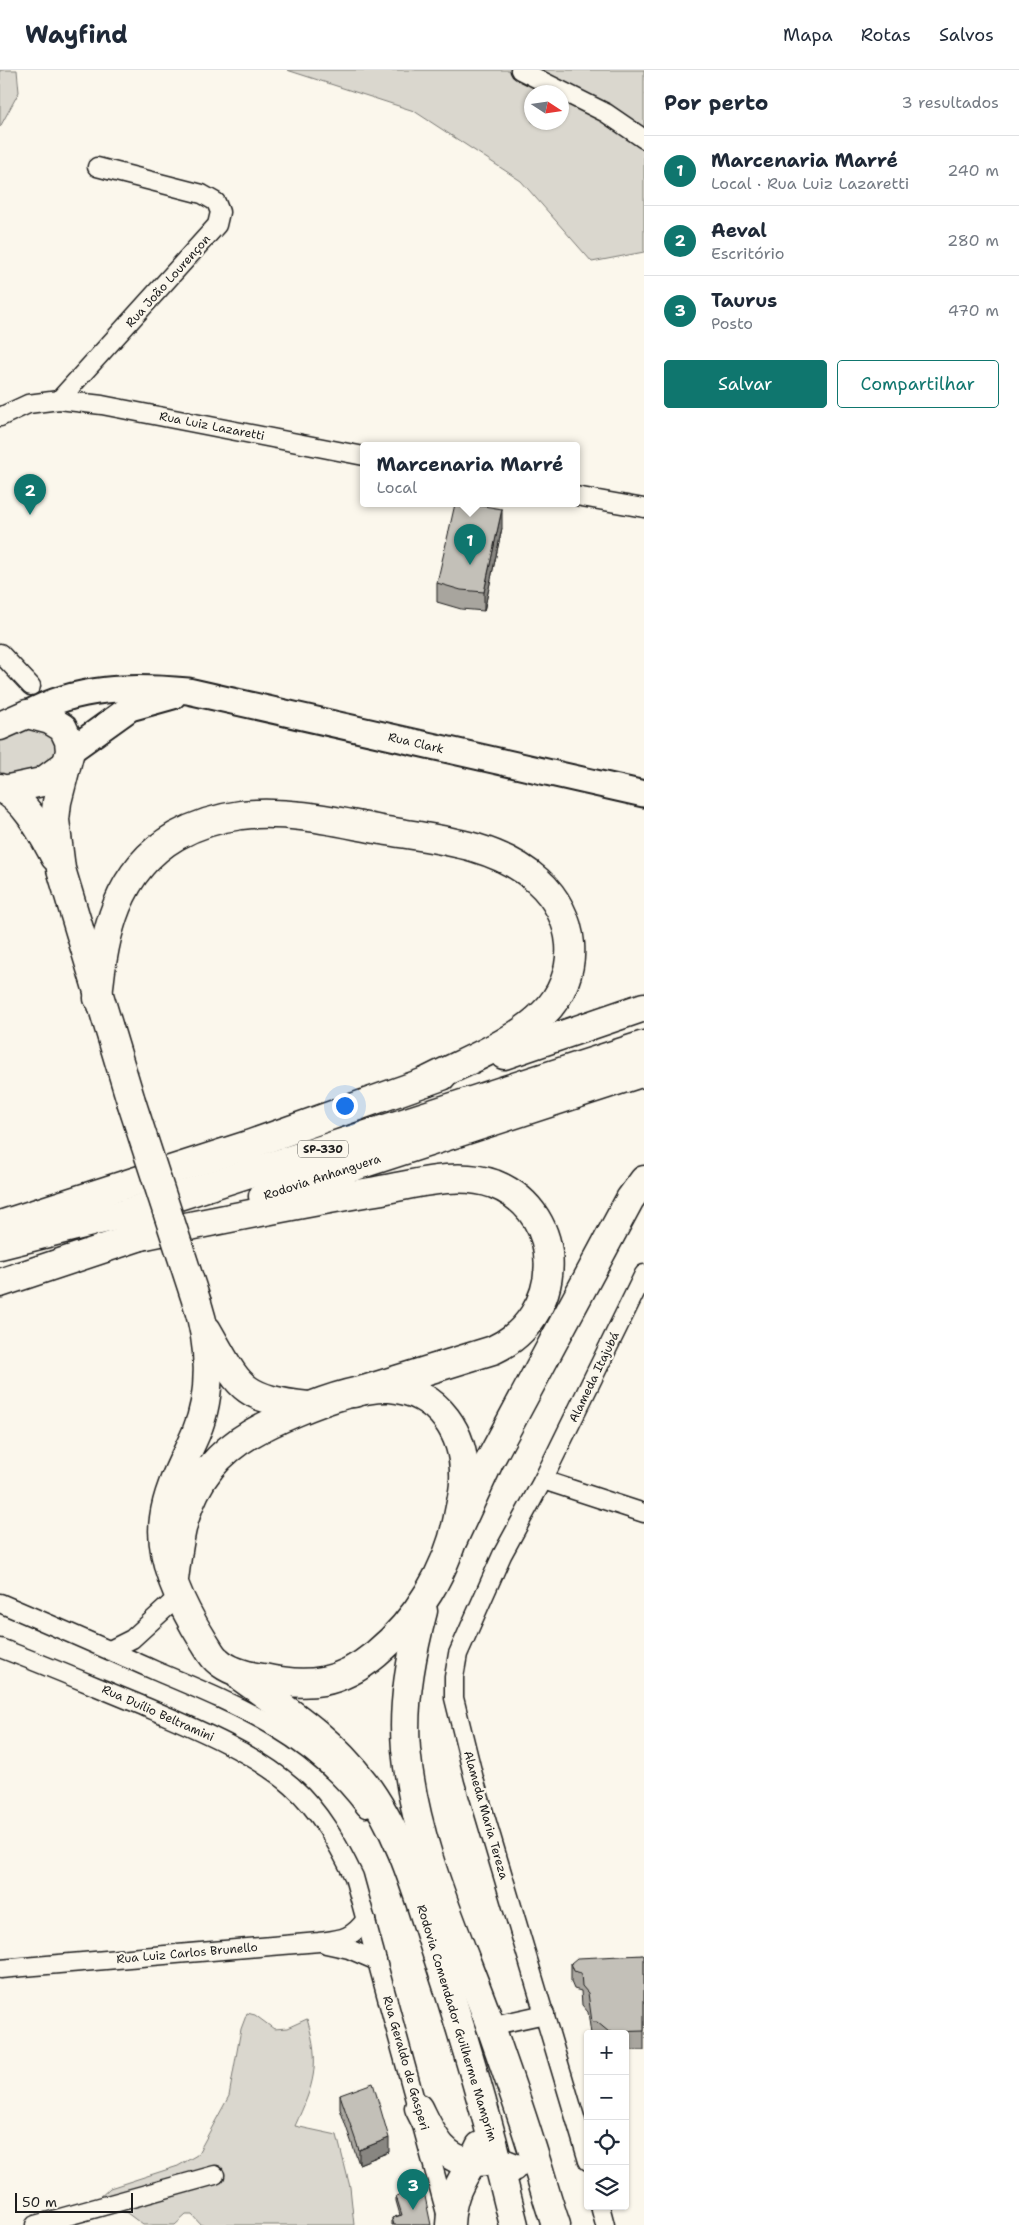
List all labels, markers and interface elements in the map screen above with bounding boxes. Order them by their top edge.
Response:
text: Wayfind [25,19,128,51]
text: Mapa [783,23,833,47]
text: Rotas [861,23,911,47]
text: Salvos [939,23,994,47]
north arrow [524,85,569,130]
text: Por perto [664,89,768,117]
text: 3 resultados [901,92,999,113]
text: Marcenaria Marré [711,148,898,173]
text: 1 [676,160,684,181]
text: 240 m [947,160,999,181]
text: Local · Rua Luiz Lazaretti [711,173,909,194]
text: Aeval [711,218,767,243]
text: 2 [674,230,686,251]
text: 280 m [947,230,999,251]
street label: Rua João Lourençon [122,231,214,331]
text: Escritório [711,243,784,264]
text: Taurus [711,288,777,313]
text: 3 [674,300,686,321]
text: 470 m [948,300,999,321]
text: Posto [711,313,753,334]
button: Salvar [664,360,827,408]
button: Compartilhar [837,360,999,408]
street label: Rua Luiz Lazaretti [158,408,266,444]
popup [360,442,580,507]
text: Marcenaria Marré [377,452,563,477]
pin: 2 [14,474,46,515]
text: Local [377,477,417,498]
pin: 1 [454,524,486,565]
street label: Rua Clark [387,729,446,757]
your location [332,1093,358,1119]
road number: SP-330 [298,1140,348,1158]
street label: Rodovia Anhanguera [262,1150,383,1203]
street label: Alameda Itajubá [565,1329,623,1425]
street label: Rua Duílio Beltramini [99,1681,217,1745]
street label: Alameda Maria Tereza [460,1749,512,1882]
street label: Rodovia Comendador Guilherme Mamprim [413,1903,501,2143]
street label: Rua Luiz Carlos Brunello [116,1939,258,1967]
street label: Rua Geraldo de Gasperi [379,1994,433,2132]
map controls [584,2030,629,2210]
button: + [584,2030,629,2075]
button: − [584,2075,629,2120]
button: locate [584,2120,629,2165]
button: layers [584,2165,629,2210]
pin: 3 [397,2169,429,2210]
scale bar [15,2190,132,2213]
text: 50 m [22,2193,57,2211]

